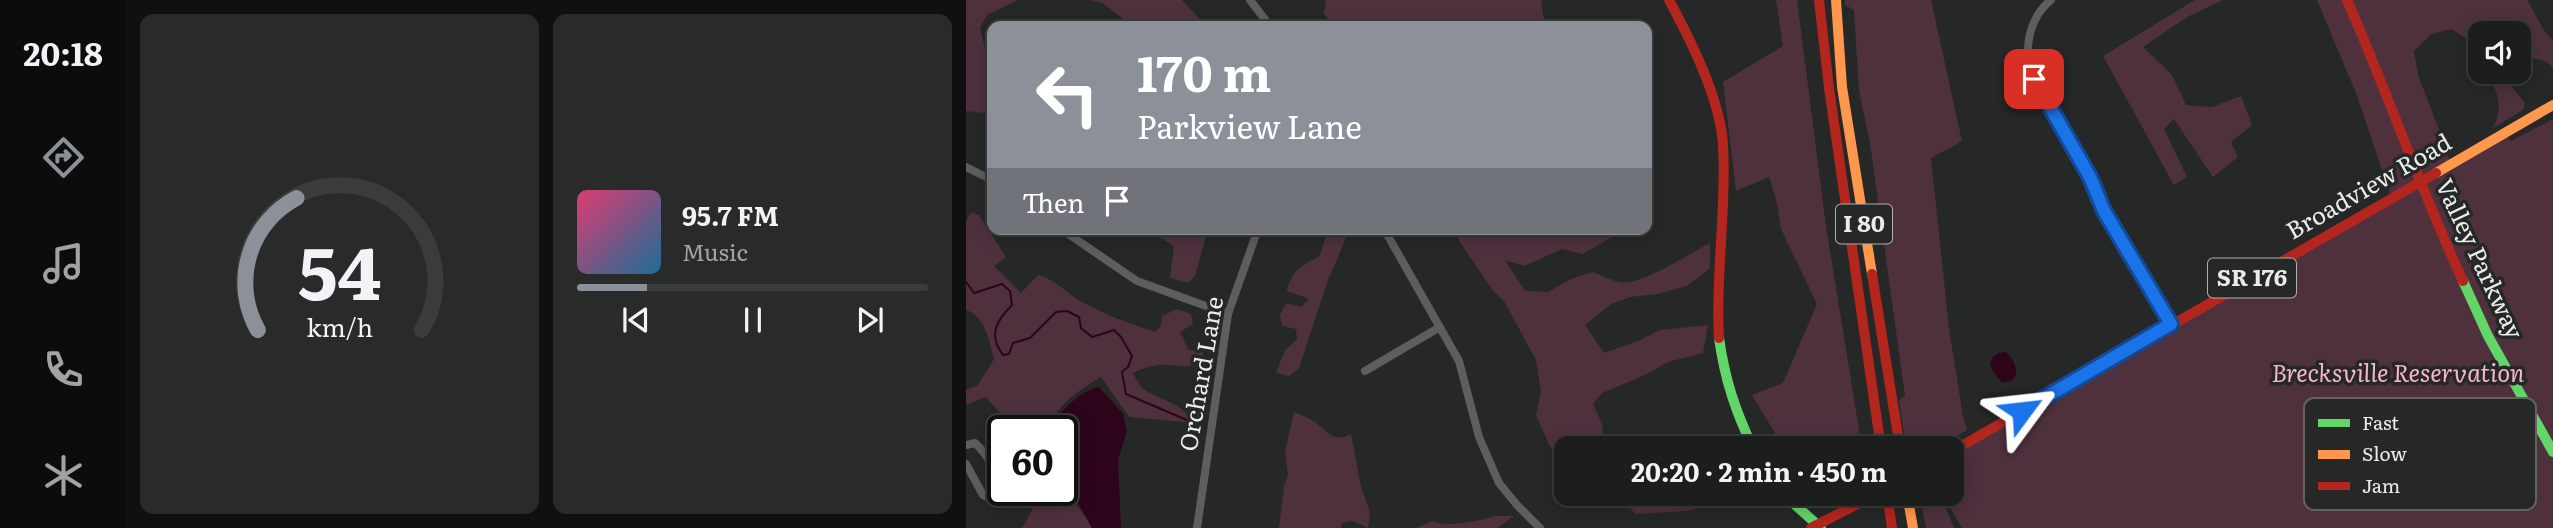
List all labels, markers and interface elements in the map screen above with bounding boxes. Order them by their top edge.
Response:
map controls [2468,21,2531,84]
button: sound [2468,21,2531,84]
text: 20:18 [23,28,103,76]
text: 170 m [1137,34,1271,107]
icon: left [1022,49,1113,140]
pin [2004,49,2064,109]
icon: arrive [2015,60,2053,98]
text: Parkview Lane [1137,101,1362,149]
street label: Broadview Road [2279,123,2457,246]
icon: directions [39,133,88,182]
street label: Valley Parkway [2429,172,2534,344]
text: Then [1022,182,1084,221]
icon: arrive [1098,182,1136,220]
text: 95.7 FM [682,195,779,234]
road number: I 80 [1836,204,1892,244]
text: 54 [298,214,381,322]
text: Music [682,234,748,268]
icon: music [39,239,88,288]
road number: SR 176 [2208,258,2296,298]
street label: Orchard Lane [1169,293,1230,454]
icon: previous [617,301,655,339]
icon: pause [734,301,772,339]
icon: next [851,301,889,339]
text: km/h [306,308,373,345]
icon: phone [39,345,88,394]
park label: Brecksville Reservation [2272,354,2524,389]
position arrow [1985,374,2059,448]
legend [2304,398,2536,510]
text: Fast [2362,408,2399,436]
speed limit sign: 60 [987,415,1078,506]
text: Slow [2362,439,2407,467]
icon: climate [39,451,88,500]
text: 20:20 · 2 min · 450 m [1631,451,1887,490]
text: Jam [2362,471,2400,499]

